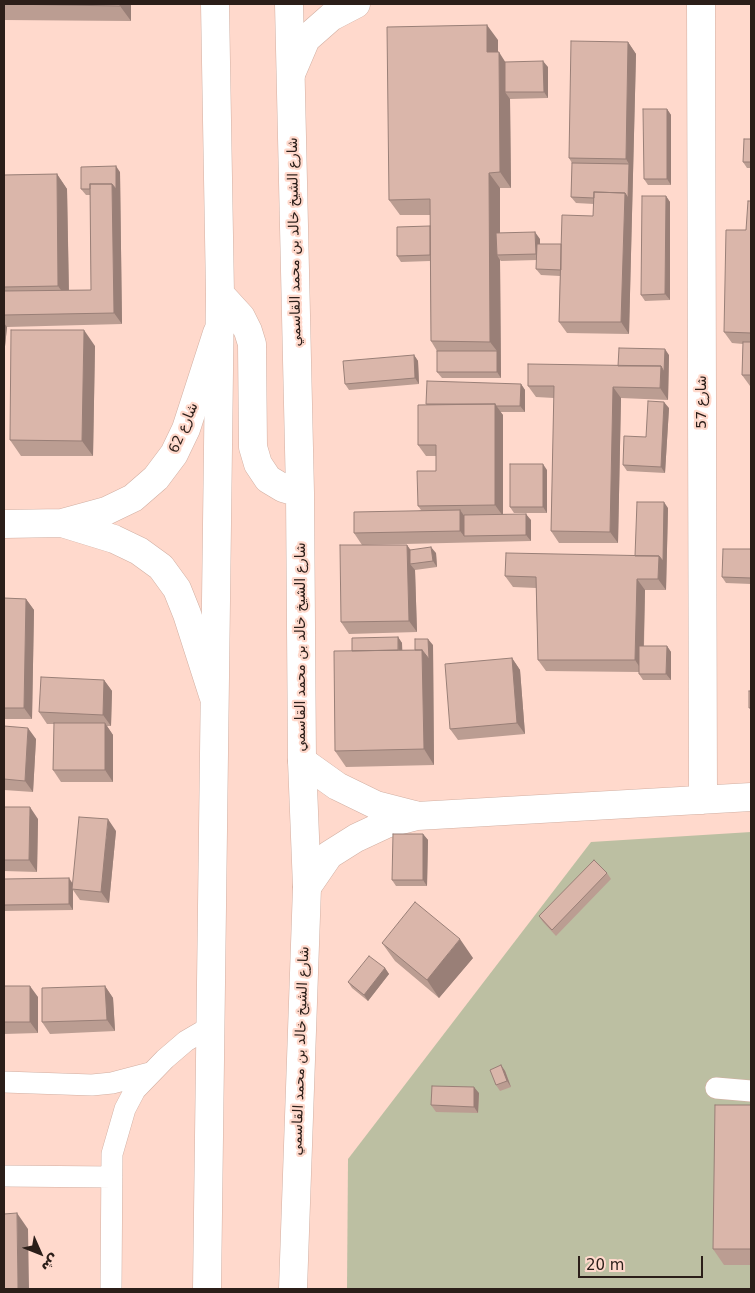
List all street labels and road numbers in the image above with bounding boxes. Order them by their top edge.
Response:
street label: شارع الشيخ خالد بن محمد القاسمي [285,137,305,347]
street label: شارع 57 [694,375,710,429]
street label: شارع 62 [166,400,202,456]
street label: شارع الشيخ خالد بن محمد القاسمي [293,542,309,752]
street label: شارع الشيخ خالد بن محمد القاسمي [289,946,313,1156]

